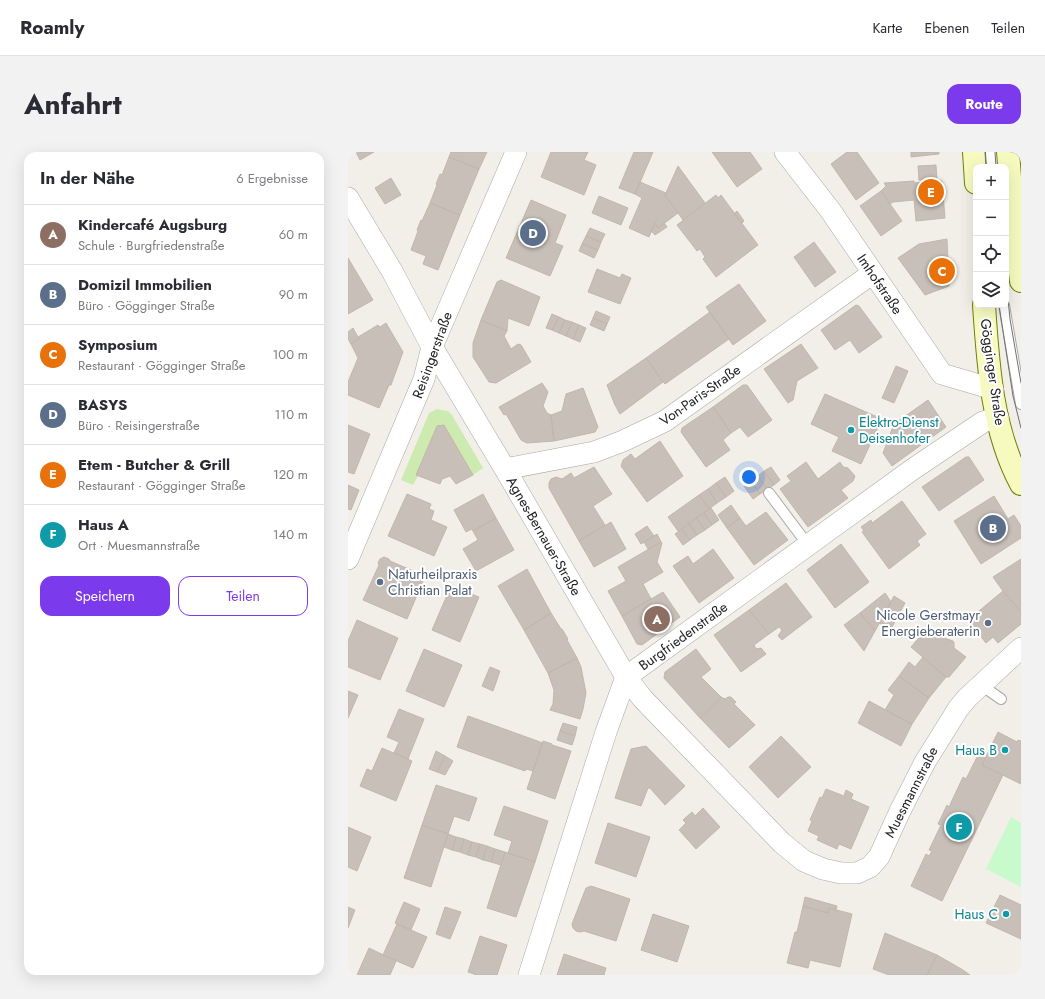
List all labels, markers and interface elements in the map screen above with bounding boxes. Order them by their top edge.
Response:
text: Roamly [20,14,84,41]
text: Karte [872,18,902,38]
text: Ebenen [924,18,969,38]
text: Teilen [991,18,1025,38]
text: Anfahrt [24,84,122,125]
button: Route [947,84,1021,124]
map controls [973,164,1009,308]
button: + [973,164,1009,200]
text: In der Nähe [40,166,135,190]
text: 6 Ergebnisse [236,169,308,188]
pin: E [918,177,944,207]
button: − [973,200,1009,236]
text: Kindercafé Augsburg [78,214,227,236]
pin: D [520,218,546,248]
text: A [48,225,58,244]
text: 60 m [279,225,308,244]
text: Schule · Burgfriedenstraße [78,236,224,255]
button: locate [973,236,1009,272]
street label: Imhofstraße [852,250,908,318]
pin: C [929,256,955,286]
button: layers [973,272,1009,308]
text: Domizil Immobilien [78,274,212,296]
text: B [49,285,57,304]
text: 90 m [279,285,308,304]
text: Büro · Gögginger Straße [78,296,215,315]
street label: Reisingerstraße [407,309,457,401]
street label: Gögginger Straße [976,317,1010,427]
text: Symposium [78,334,158,356]
text: C [48,345,58,364]
text: 100 m [273,345,308,364]
text: Restaurant · Gögginger Straße [78,356,245,375]
street label: Von-Paris-Straße [655,360,745,430]
text: BASYS [78,394,127,416]
text: D [48,405,58,424]
text: 110 m [274,405,308,424]
place label: Elektro-Dienst Deisenhofer [859,412,939,448]
text: Büro · Reisingerstraße [78,416,200,435]
marker: Elektro-Dienst Deisenhofer [846,425,856,435]
text: Etem - Butcher & Grill [78,454,230,476]
text: E [49,465,57,484]
text: 120 m [273,465,308,484]
your location [739,467,759,487]
street label: Agnes-Bernauer-Straße [502,473,586,599]
text: Restaurant · Gögginger Straße [78,476,245,495]
pin: B [980,513,1006,543]
text: Haus A [78,514,129,536]
text: F [49,525,57,544]
text: 140 m [273,525,308,544]
text: Ort · Muesmannstraße [78,536,200,555]
place label: Naturheilpraxis Christian Palat [388,564,478,600]
button: Speichern [40,576,170,616]
button: Teilen [178,576,308,616]
marker: Naturheilpraxis Christian Palat [375,577,385,587]
street label: Burgfriedenstraße [634,597,732,675]
pin: A [644,604,670,634]
place label: Nicole Gerstmayr Energieberaterin [876,605,980,641]
marker: Nicole Gerstmayr Energieberaterin [983,618,993,628]
place label: Haus B [955,740,997,760]
street label: Muesmannstraße [879,743,943,841]
marker: Haus B [1000,745,1010,755]
pin: F [946,812,972,842]
place label: Haus C [954,904,998,924]
marker: Haus C [1001,909,1011,919]

